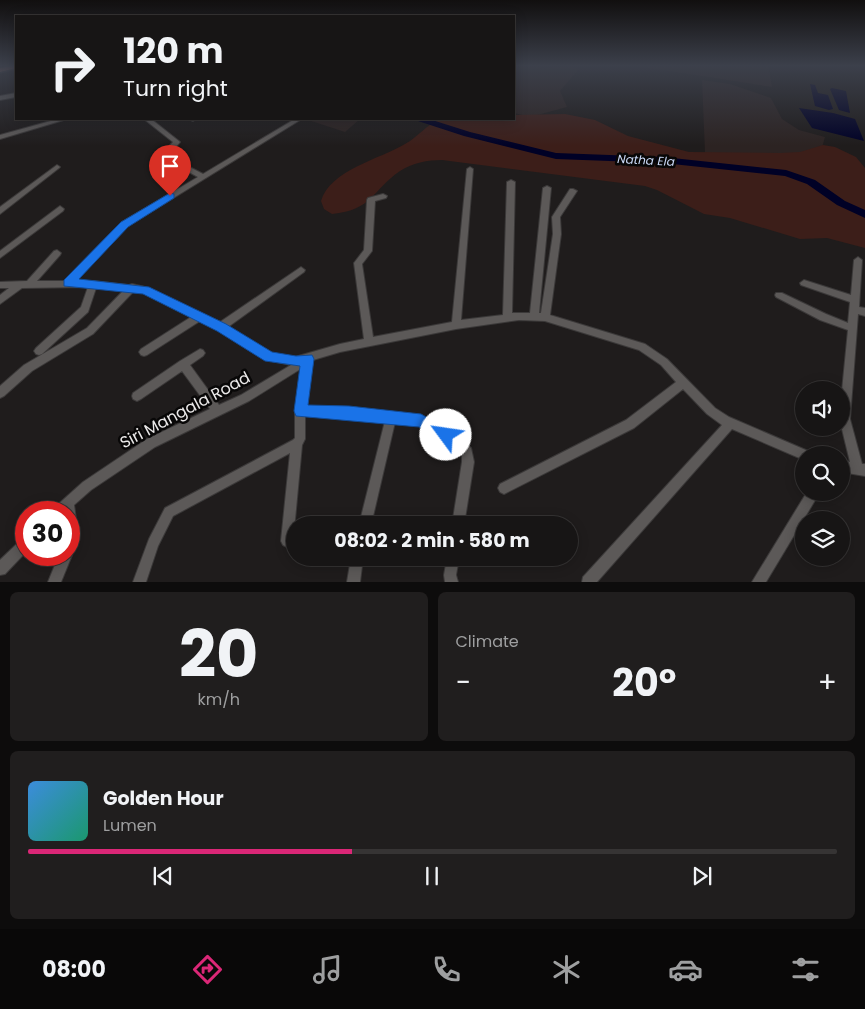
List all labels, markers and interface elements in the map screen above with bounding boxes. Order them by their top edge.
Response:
text: 120 m [123,26,223,75]
icon: right [40,35,105,100]
text: Turn right [123,73,228,104]
pin [149,145,191,196]
water label: Natha Ela [617,150,675,170]
icon: arrive [156,152,184,180]
street label: Siri Mangala Road [116,366,254,454]
map controls [795,381,850,566]
button: sound [795,381,850,436]
position arrow [419,408,471,460]
button: search [795,446,850,501]
speed limit sign: 30 [15,501,80,566]
button: layers [795,511,850,566]
text: 08:02 · 2 min · 580 m [334,527,530,554]
text: 20 [179,609,259,700]
text: Climate [456,630,519,653]
text: 20° [612,656,676,709]
text: − [456,663,471,702]
text: + [818,663,837,702]
text: km/h [197,688,240,711]
text: Golden Hour [103,785,224,812]
text: Lumen [103,814,157,837]
icon: previous [149,862,177,890]
icon: pause [418,862,446,890]
icon: next [688,862,716,890]
icon: directions [190,952,225,987]
icon: music [310,952,345,987]
icon: phone [429,952,464,987]
icon: climate [549,952,584,987]
icon: car [668,952,703,987]
icon: filters [788,952,823,987]
text: 08:00 [42,954,106,985]

